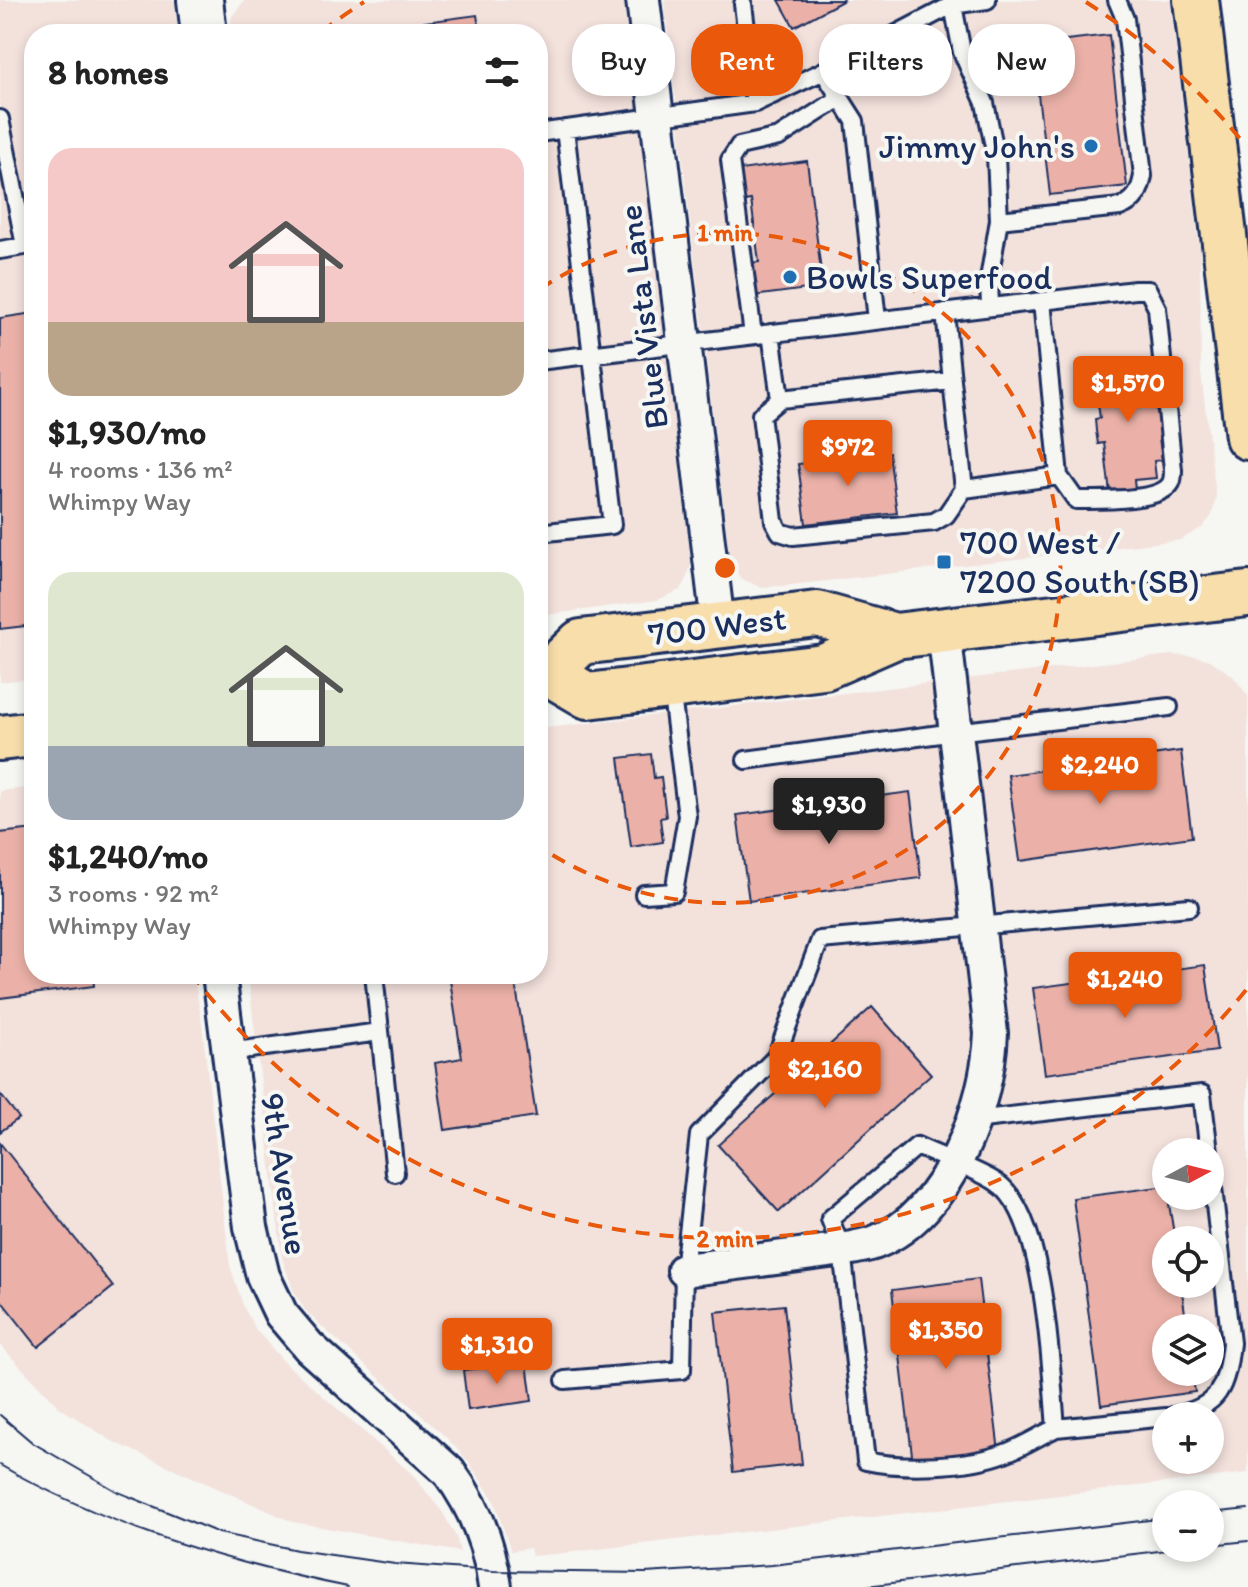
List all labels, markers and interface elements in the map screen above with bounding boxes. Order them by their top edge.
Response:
chip: Buy [572,24,675,96]
chip: Rent [691,24,803,96]
chip: Filters [819,24,952,96]
chip: New [968,24,1075,96]
icon: filters [480,50,524,94]
text: 8 homes [48,52,169,93]
place label: Jimmy John's [879,126,1075,167]
marker: Jimmy John's [1082,137,1100,155]
icon: home [214,200,358,344]
street label: Blue Vista Lane [609,203,677,431]
text: 1 min [697,218,753,247]
place label: Bowls Superfood [806,257,1053,298]
marker: Bowls Superfood [781,268,799,286]
pin: $1,570 [1063,356,1193,424]
text: $1,570 [1091,366,1165,398]
text: $1,930/mo [48,412,206,453]
pin: $972 [801,420,895,488]
text: $972 [821,430,875,462]
text: 4 rooms · 136 m² [48,453,233,485]
text: Whimpy Way [48,485,191,517]
place label: 700 West / 7200 South (SB) [960,522,1200,602]
marker: 700 West / 7200 South (SB) [935,553,953,571]
centre of rings [711,554,739,582]
street label: 700 West [646,597,788,655]
icon: home [214,624,358,768]
pin: $2,240 [1035,738,1165,806]
text: $2,240 [1061,748,1139,780]
pin: $1,930 [764,778,894,846]
text: $1,930 [791,788,867,820]
text: $1,240/mo [48,836,208,877]
text: 3 rooms · 92 m² [48,877,219,909]
text: Whimpy Way [48,909,191,941]
pin: $1,240 [1060,952,1190,1020]
text: $1,240 [1087,962,1163,994]
pin: $2,160 [760,1042,890,1110]
text: $2,160 [788,1052,862,1084]
street label: 9th Avenue [252,1090,318,1258]
north arrow [1152,1138,1224,1210]
map controls [1152,1138,1224,1562]
text: 2 min [696,1224,754,1253]
button: locate [1152,1226,1224,1298]
pin: $1,350 [881,1303,1011,1371]
text: $1,350 [908,1313,984,1345]
button: layers [1152,1314,1224,1386]
pin: $1,310 [432,1318,562,1386]
text: $1,310 [460,1328,534,1360]
button: + [1152,1402,1224,1474]
button: − [1152,1490,1224,1562]

